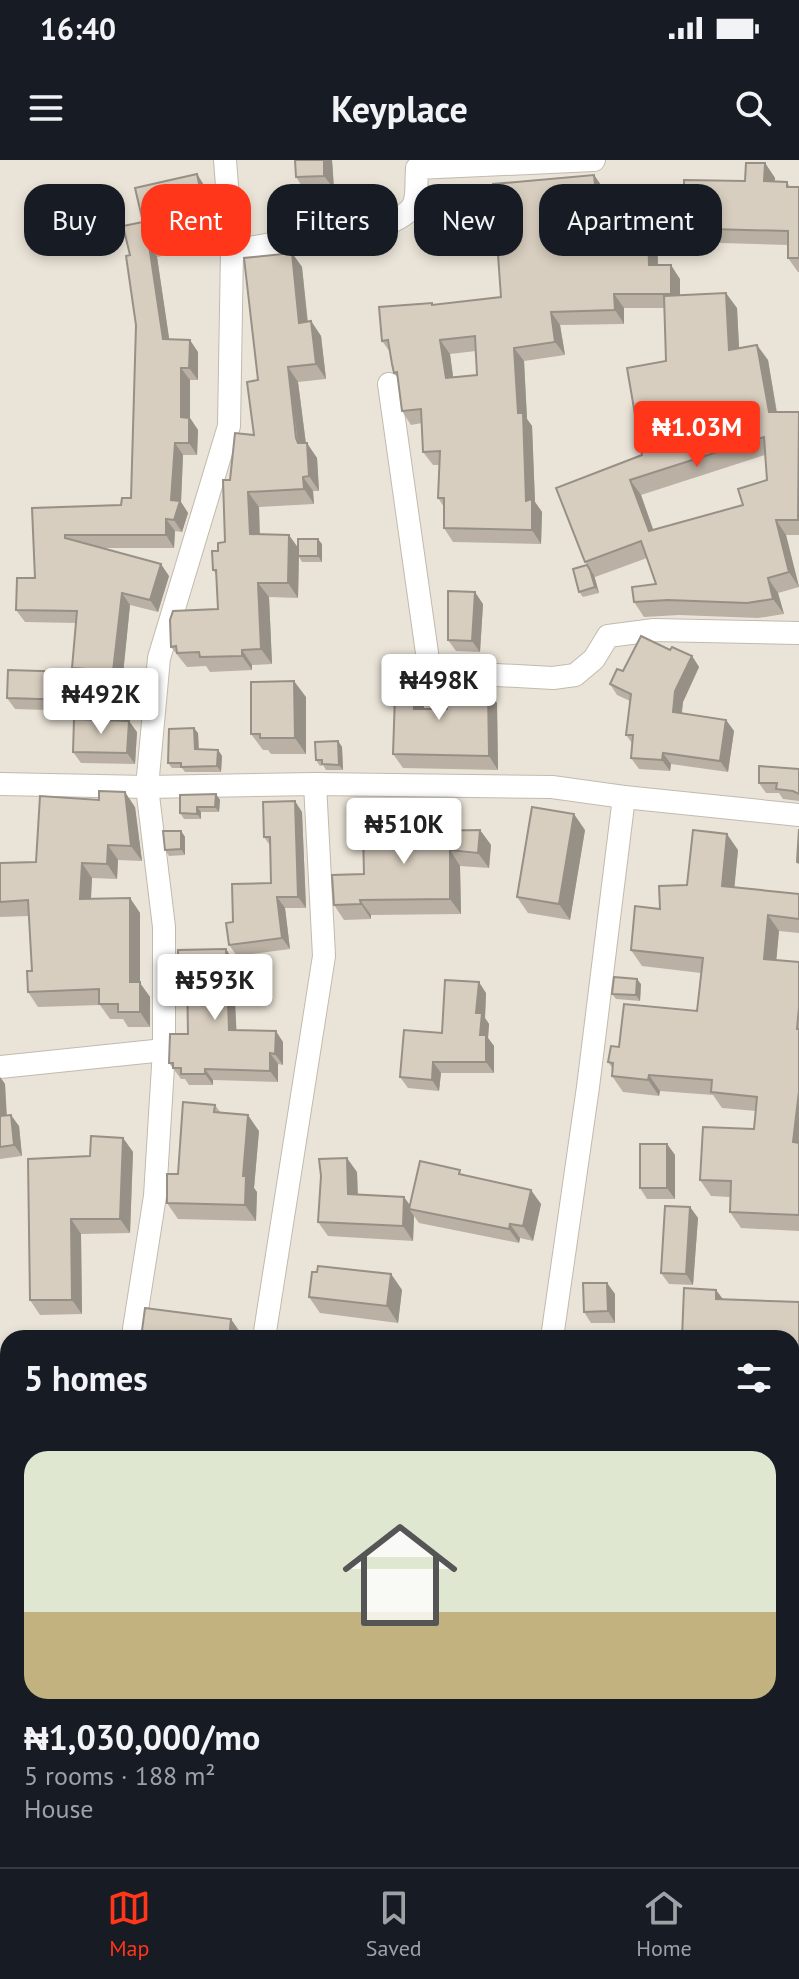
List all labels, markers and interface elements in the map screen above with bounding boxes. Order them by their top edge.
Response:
text: 16:40 [40,9,116,48]
text: Keyplace [331,85,468,132]
icon: menu [24,86,68,130]
icon: search [731,86,775,130]
chip: Buy [24,184,125,256]
chip: Rent [141,184,251,256]
chip: Filters [267,184,398,256]
chip: New [414,184,523,256]
chip: Apartment [539,184,722,256]
pin: ₦1.03M [632,401,762,469]
text: ₦1.03M [652,410,742,443]
pin: ₦498K [383,654,495,722]
text: ₦498K [399,663,479,696]
pin: ₦492K [45,668,157,736]
text: ₦492K [61,677,141,710]
pin: ₦510K [348,798,460,866]
text: ₦510K [364,807,444,840]
pin: ₦593K [159,954,271,1022]
text: ₦593K [175,963,255,996]
text: 5 homes [24,1356,148,1400]
icon: filters [732,1356,776,1400]
icon: home [328,1503,472,1647]
text: ₦1,030,000/mo [24,1715,260,1759]
text: 5 rooms · 188 m² [24,1759,216,1792]
text: House [24,1792,94,1825]
tab: Map [107,1886,151,1962]
tab: Saved [366,1886,422,1962]
tab: Home [636,1886,692,1962]

